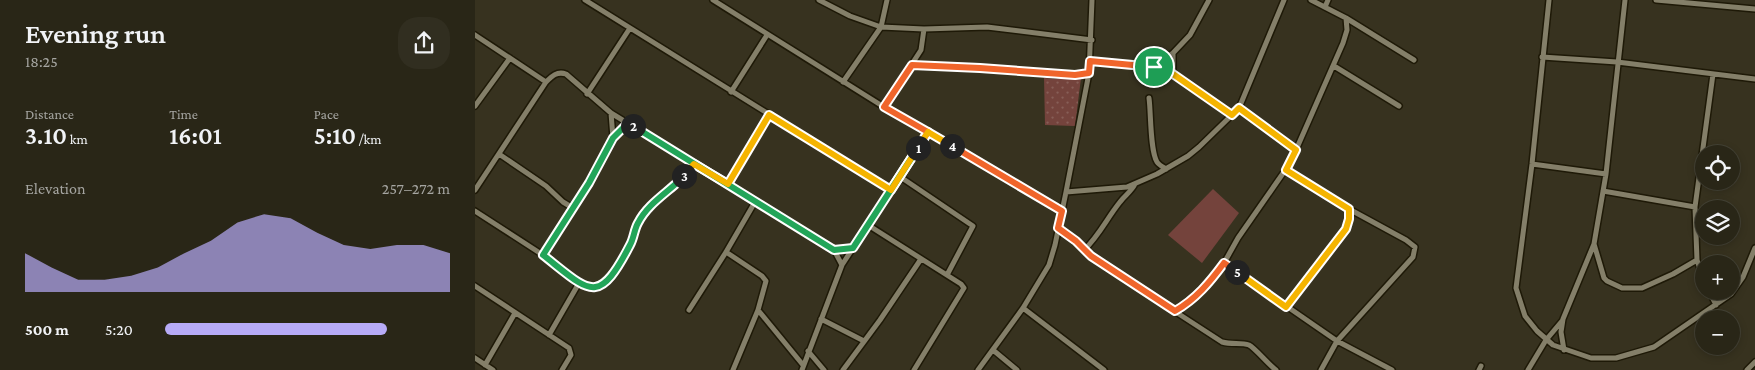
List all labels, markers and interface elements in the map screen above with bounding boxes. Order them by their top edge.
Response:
button: share [398,17,450,69]
text: Evening run [25,18,166,49]
pin [1133,46,1175,88]
text: 18:25 [25,53,58,70]
icon: arrive [1140,53,1168,81]
text: Distance [25,106,74,122]
text: Time [169,106,198,122]
text: Pace [314,106,339,122]
pin: 2 [621,114,645,138]
text: 2 [630,118,637,134]
text: 3.10 [25,122,67,149]
text: 16:01 [169,122,222,149]
text: 5:10 [314,122,356,149]
text: km [67,131,88,147]
text: /km [356,131,382,147]
pin: 4 [939,134,965,158]
pin: 1 [905,136,931,160]
text: 4 [949,138,956,154]
text: 1 [916,140,921,156]
map controls [1695,145,1740,355]
button: locate [1695,145,1740,190]
pin: 3 [671,164,697,188]
text: 3 [681,168,688,184]
text: Elevation [25,180,86,197]
text: 257–272 m [382,180,450,197]
button: layers [1695,200,1740,245]
button: + [1695,255,1740,300]
pin: 5 [1225,260,1249,284]
text: 5 [1234,264,1241,280]
button: − [1695,310,1740,355]
text: 500 m [25,321,69,338]
text: 5:20 [105,321,133,338]

